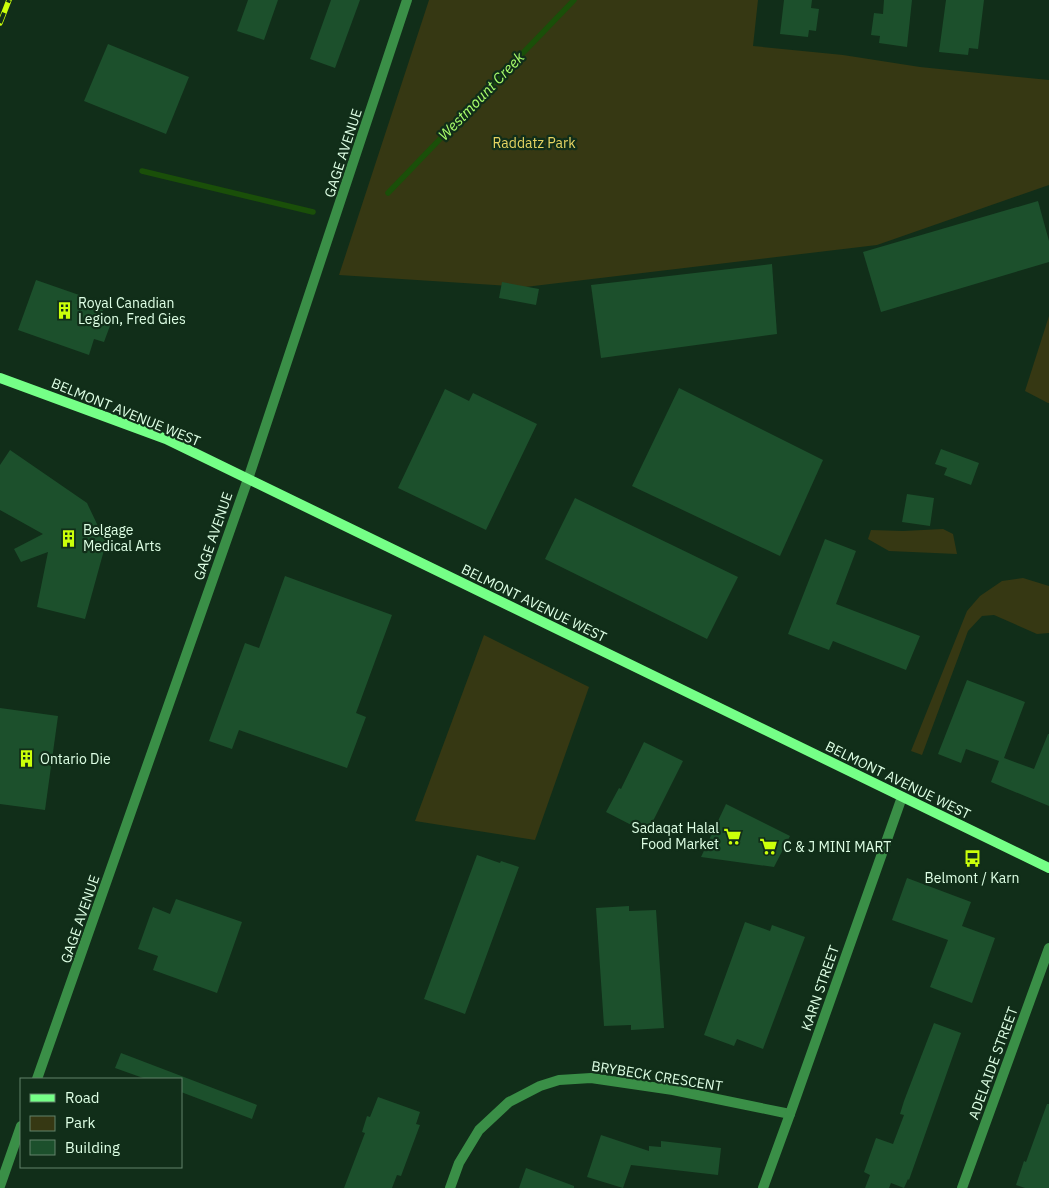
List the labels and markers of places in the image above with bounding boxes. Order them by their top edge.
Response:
place label: Royal Canadian Legion, Fred Gies [78,294,186,328]
building icon: Royal Canadian Legion, Fred Gies [54,301,74,321]
place label: Belgage Medical Arts [83,521,161,555]
building icon: Belgage Medical Arts [59,528,79,548]
building icon: Ontario Die [16,749,36,769]
place label: Ontario Die [40,750,111,768]
place label: Sadaqat Halal Food Market [632,819,719,853]
supermarket icon: Sadaqat Halal Food Market [723,826,743,846]
supermarket icon: C & J MINI MART [759,837,779,857]
place label: C & J MINI MART [783,838,891,856]
bus stop icon: Belmont / Karn [962,848,982,868]
place label: Belmont / Karn [925,869,1019,887]

